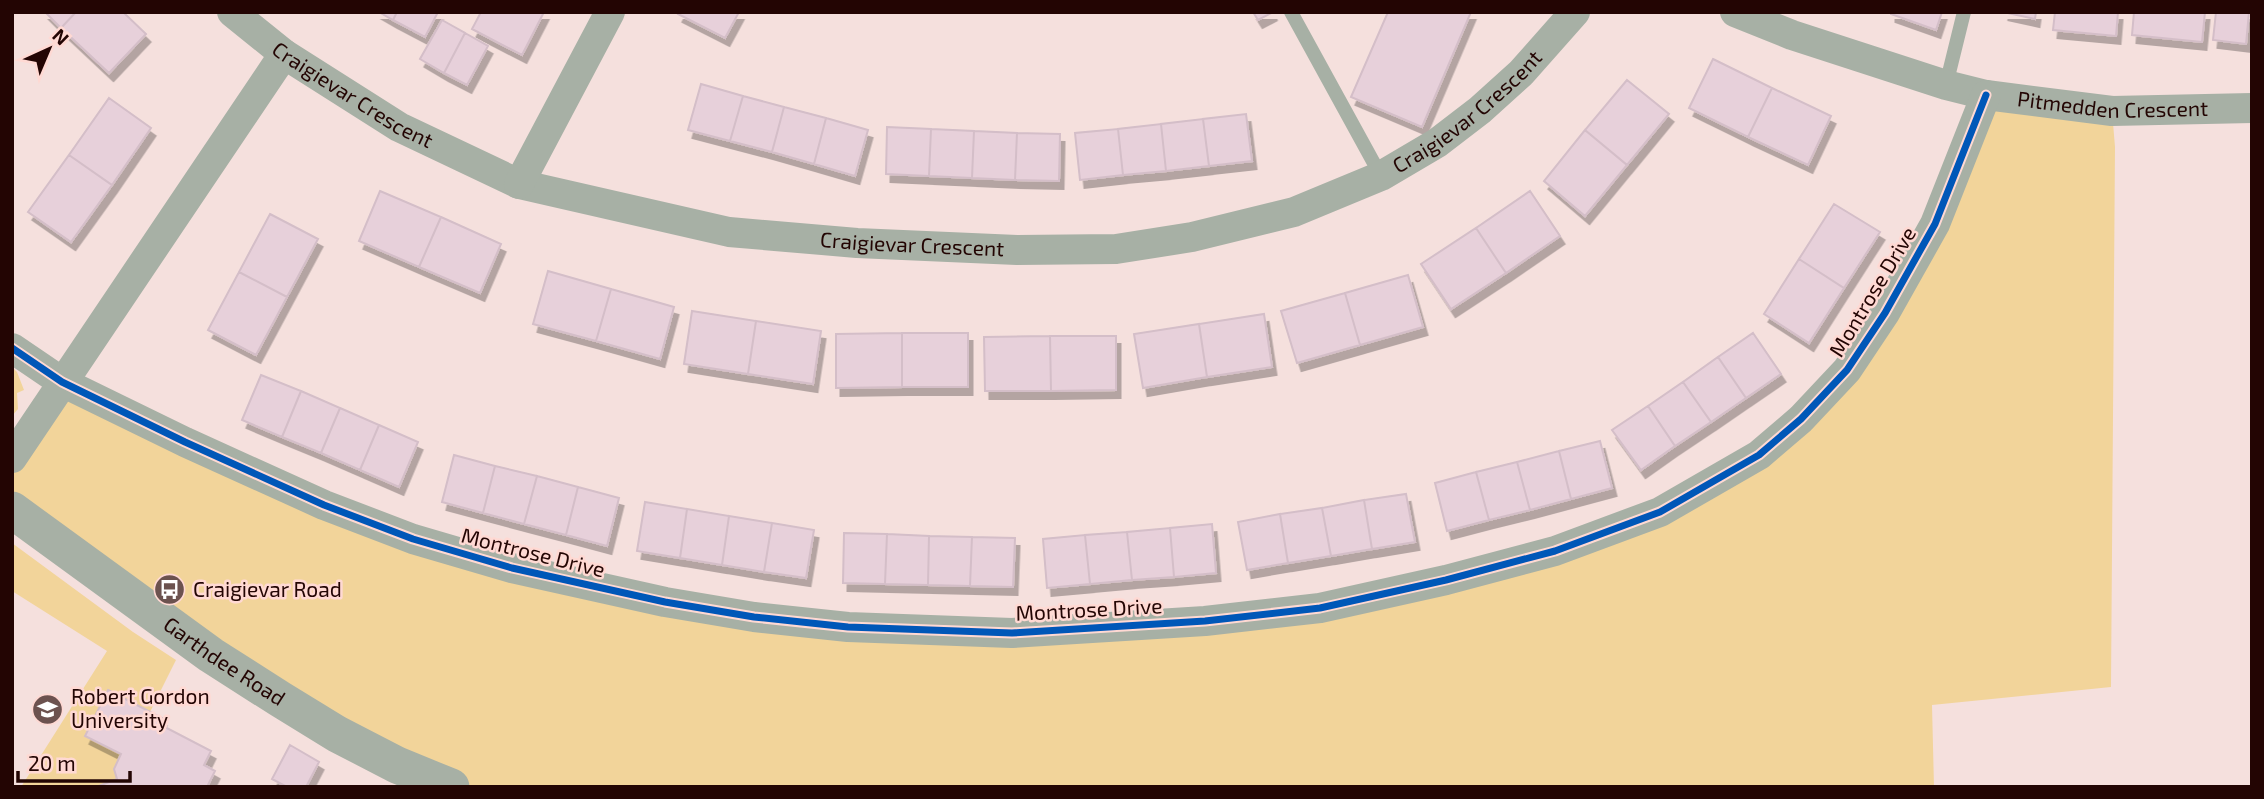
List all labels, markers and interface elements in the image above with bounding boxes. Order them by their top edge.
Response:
north arrow [14,14,84,84]
text: N [48,23,74,49]
street label: Craigievar Crescent [268,36,438,152]
street label: Craigievar Crescent [1388,45,1546,177]
street label: Pitmedden Crescent [2016,85,2208,122]
street label: Montrose Drive [1823,222,1920,361]
street label: Craigievar Crescent [819,226,1005,260]
street label: Montrose Drive [459,522,608,581]
bus stop icon: Craigievar Road [153,573,187,607]
place label: Craigievar Road [193,576,342,601]
street label: Montrose Drive [1015,592,1163,625]
street label: Garthdee Road [159,611,290,710]
place label: Robert Gordon University [71,683,210,732]
school or university icon: Robert Gordon University [31,692,65,726]
scale bar [18,740,130,784]
text: 20 m [28,750,76,775]

